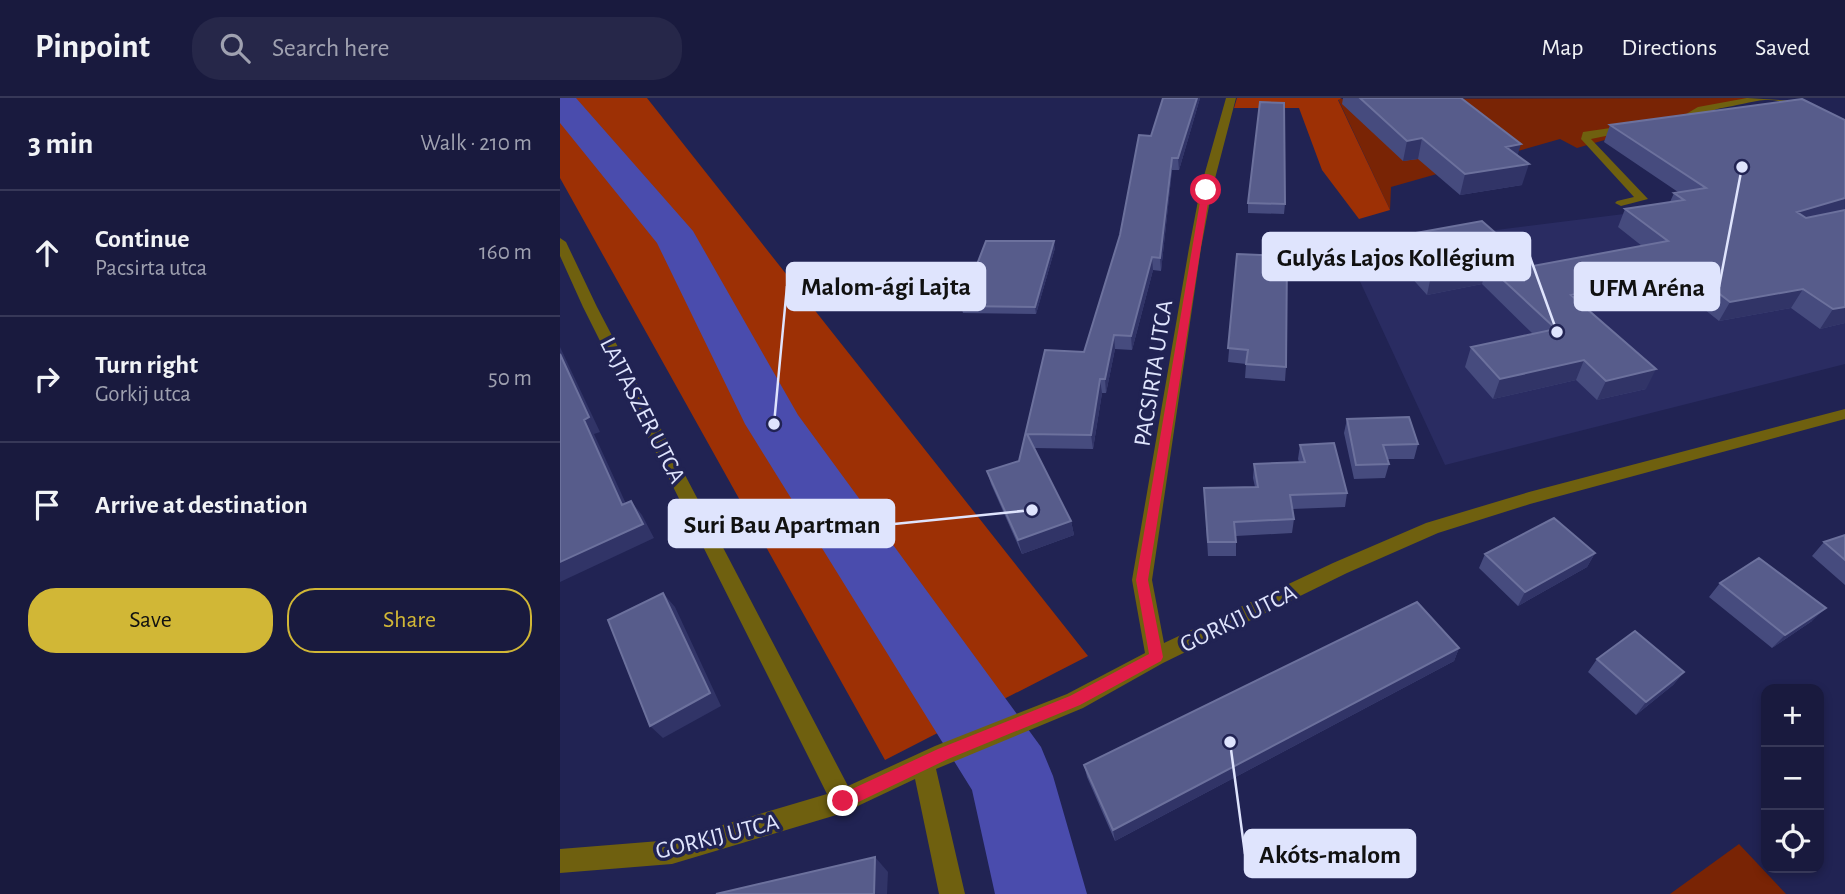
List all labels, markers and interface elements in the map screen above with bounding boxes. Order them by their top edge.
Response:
search box [192,17,682,80]
icon: search [216,29,254,67]
text: Pinpoint [35,31,150,64]
text: Search here [272,35,390,61]
text: Map [1541,36,1583,60]
text: Directions [1621,36,1717,60]
text: Saved [1755,36,1810,60]
text: 3 min [28,129,93,159]
text: Walk · 210 m [420,132,532,155]
route start [1190,174,1221,205]
text: Continue [95,226,190,252]
callout: Gulyás Lajos Kollégium [1263,233,1530,280]
icon: ahead [28,234,66,272]
text: 160 m [479,241,532,264]
text: Gulyás Lajos Kollégium [1277,245,1515,271]
text: Pacsirta utca [95,257,207,280]
callout: Malom-ági Lajta [787,263,985,310]
callout: UFM Aréna [1575,263,1719,310]
text: Malom-ági Lajta [801,274,971,300]
text: UFM Aréna [1589,275,1705,301]
street label: PACSIRTA UTCA [1131,298,1177,448]
street label: LAJTASZER UTCA [595,334,689,487]
text: Turn right [95,352,198,378]
icon: right [28,360,66,398]
text: 50 m [488,367,532,390]
text: Gorkij utca [95,383,191,406]
icon: arrive [28,486,66,524]
text: Arrive at destination [95,492,308,518]
callout: Suri Bau Apartman [669,500,894,547]
text: Suri Bau Apartman [683,512,881,538]
street label: GORKIJ UTCA [1177,580,1300,657]
button: Save [28,588,273,653]
button: Share [287,588,532,653]
map controls [1761,684,1824,873]
button: + [1761,684,1824,747]
button: − [1761,747,1824,810]
route end [827,785,858,816]
street label: GORKIJ UTCA [653,810,781,864]
button: locate [1761,810,1824,873]
callout: Akóts-malom [1245,830,1415,877]
text: Akóts-malom [1259,842,1401,868]

